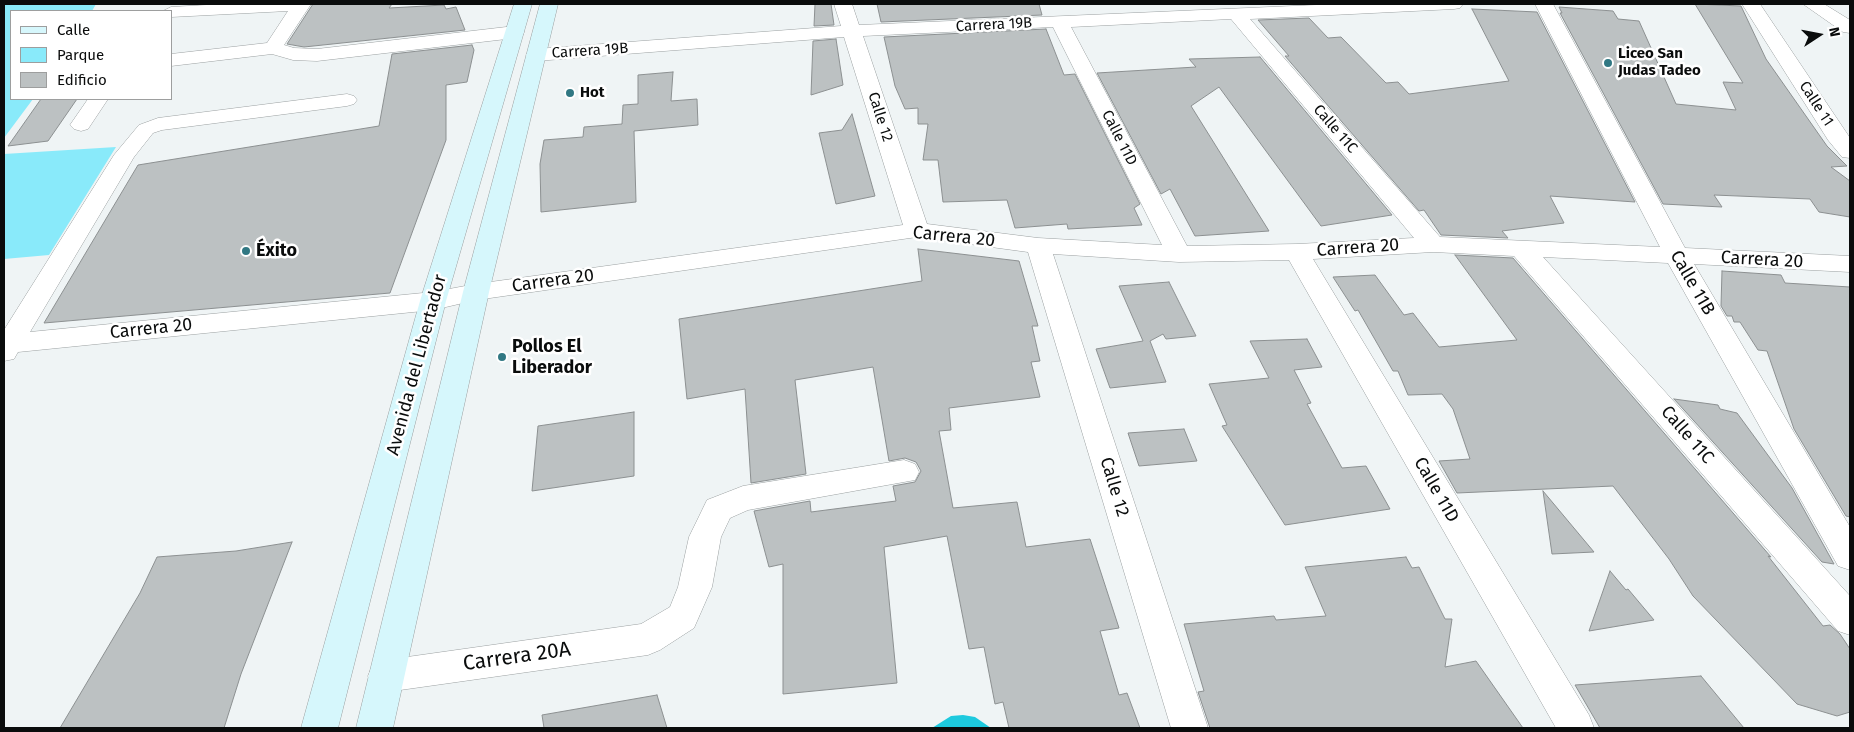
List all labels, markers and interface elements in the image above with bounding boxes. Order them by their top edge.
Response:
legend [10,10,172,100]
north arrow [1794,10,1844,60]
street label: Carrera 19B [955,14,1033,36]
text: Calle [57,21,90,39]
text: N [1825,26,1843,38]
street label: Carrera 19B [551,39,629,63]
place label: Liceo San Judas Tadeo [1618,45,1701,80]
text: Parque [57,46,104,64]
marker: Liceo San Judas Tadeo [1602,57,1614,69]
text: Edificio [57,71,107,89]
street label: Calle 11 [1795,78,1837,130]
place label: Hot [580,84,605,102]
marker: Hot [564,87,576,99]
street label: Calle 12 [864,90,896,144]
street label: Calle 11C [1309,101,1361,157]
street label: Calle 11D [1097,107,1141,169]
street label: Carrera 20 [912,222,996,252]
street label: Carrera 20 [1316,234,1400,262]
place label: Éxito [256,240,297,262]
marker: Éxito [240,245,252,257]
street label: Calle 11B [1665,247,1719,319]
street label: Carrera 20 [1720,247,1804,273]
street label: Carrera 20 [511,265,595,297]
street label: Avenida del Libertador [382,272,452,458]
street label: Carrera 20 [109,314,193,344]
place label: Pollos El Liberador [512,336,592,378]
marker: Pollos El Liberador [496,351,508,363]
street label: Calle 11C [1656,402,1718,468]
street label: Calle 11D [1409,454,1463,526]
street label: Calle 12 [1095,455,1133,519]
street label: Carrera 20A [462,637,572,677]

